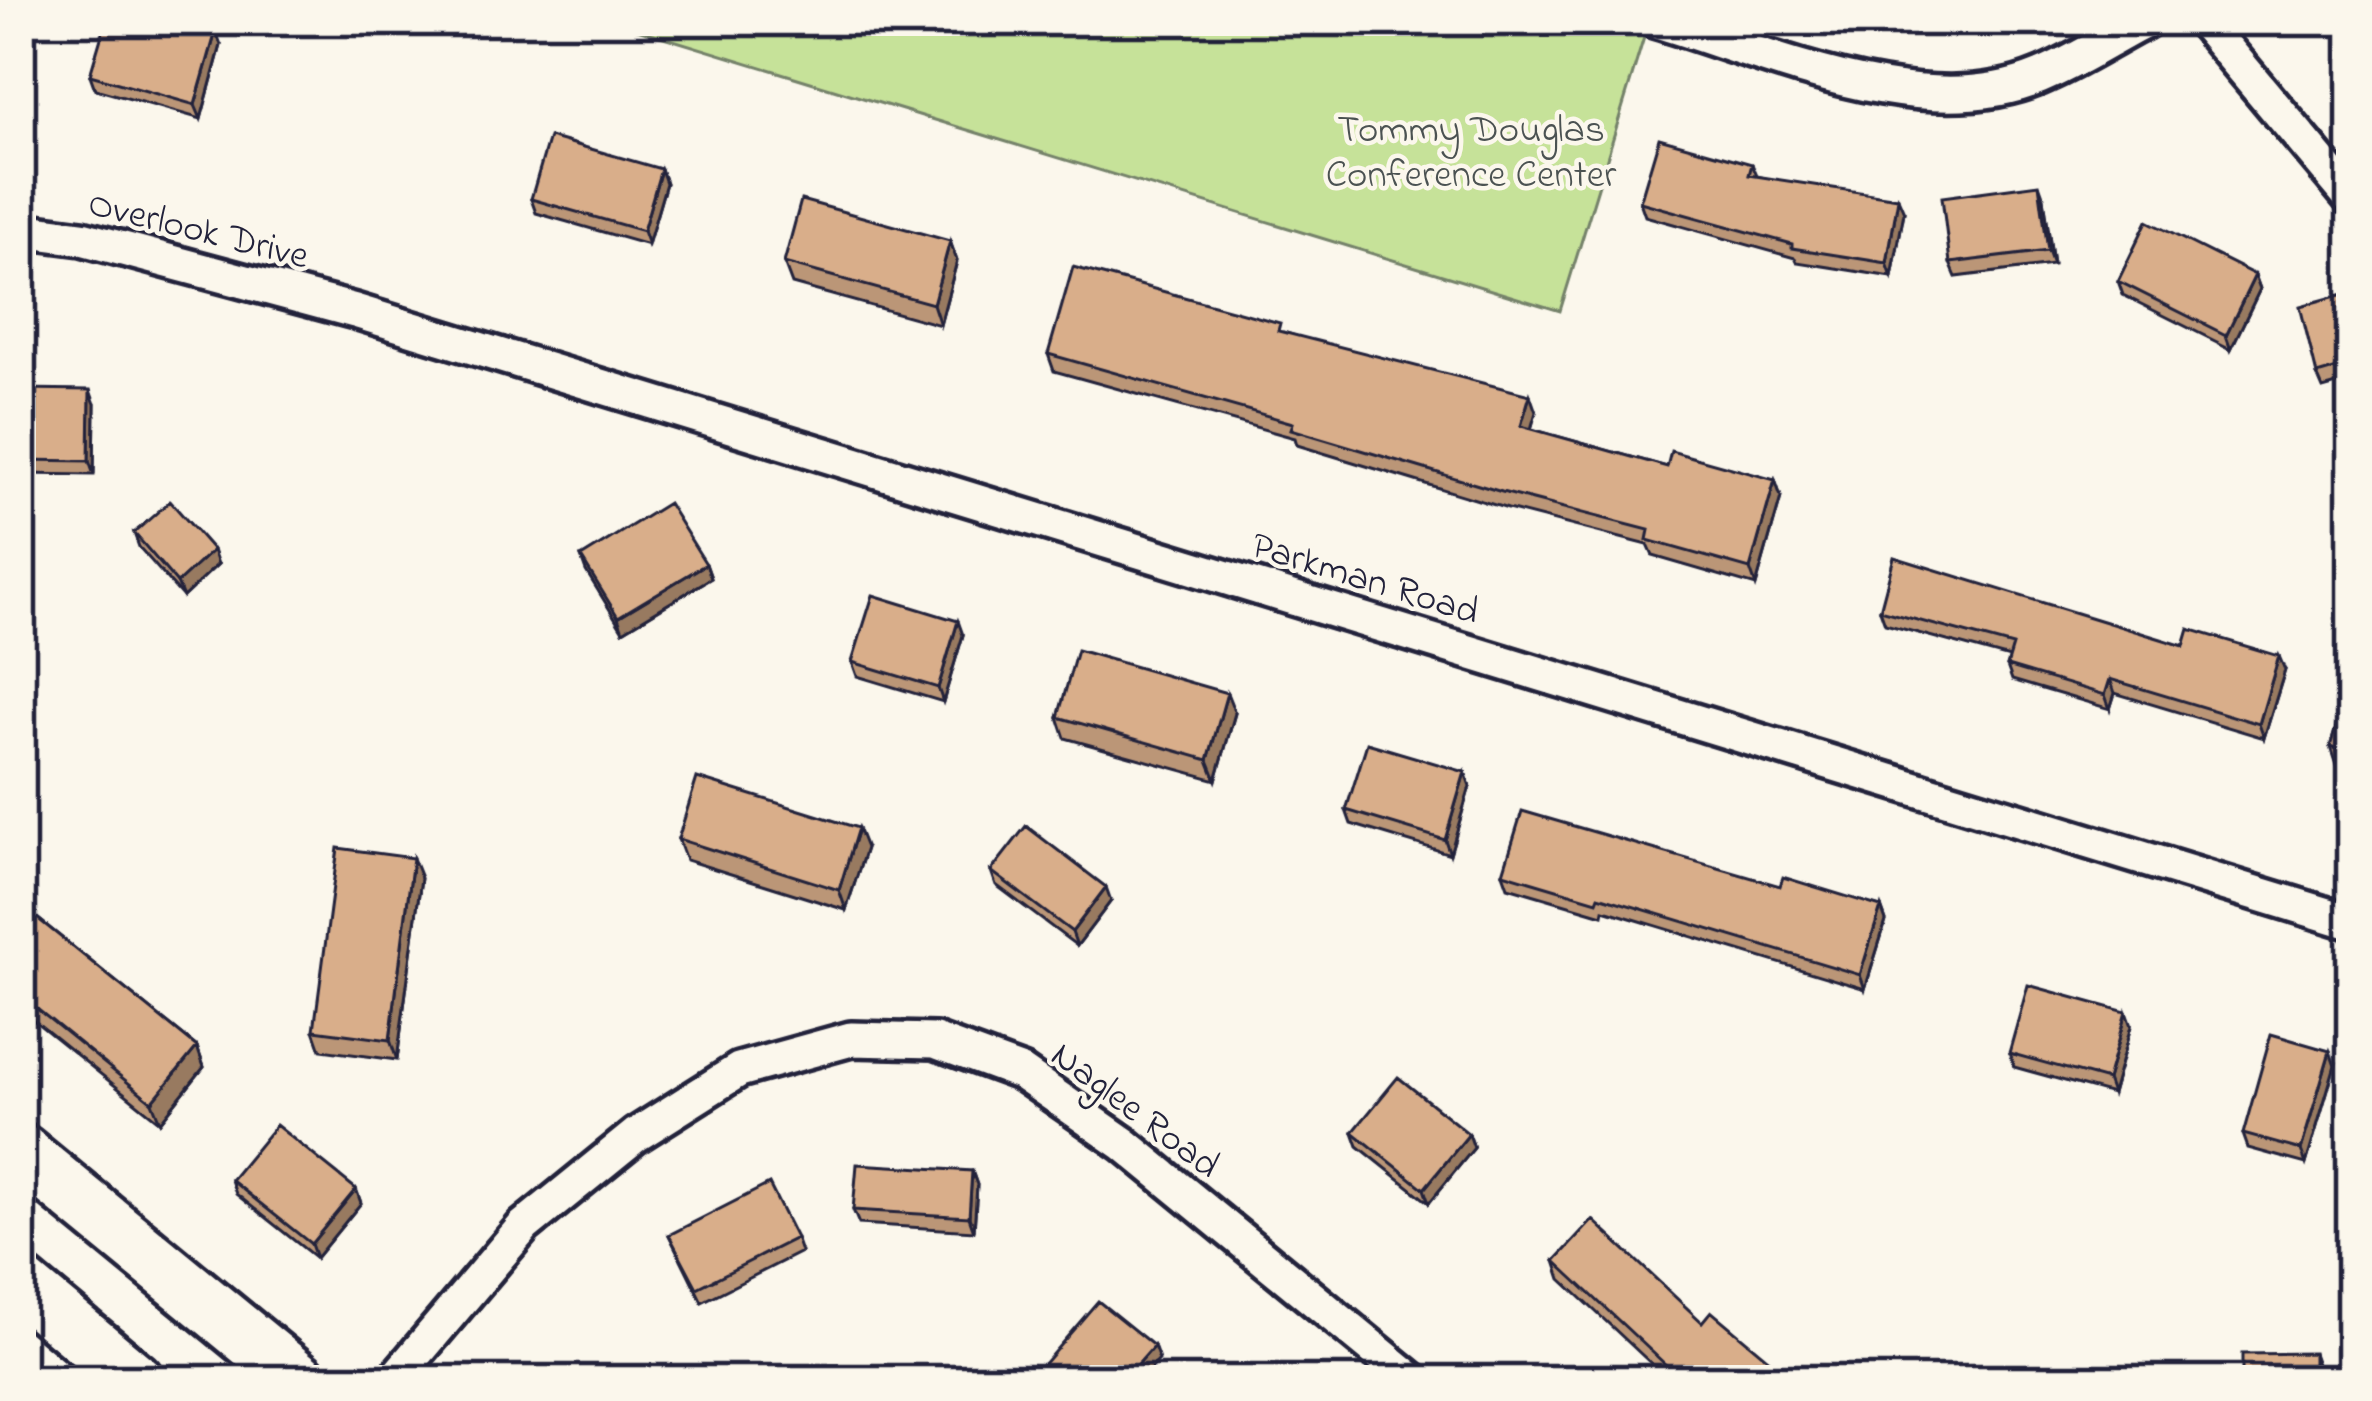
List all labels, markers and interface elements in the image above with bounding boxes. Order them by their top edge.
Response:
park label: Tommy Douglas Conference Center [1326,103,1617,205]
street label: Overlook Drive [82,176,315,286]
street label: Parkman Road [1244,519,1486,642]
street label: Naglee Road [1037,1029,1231,1194]

